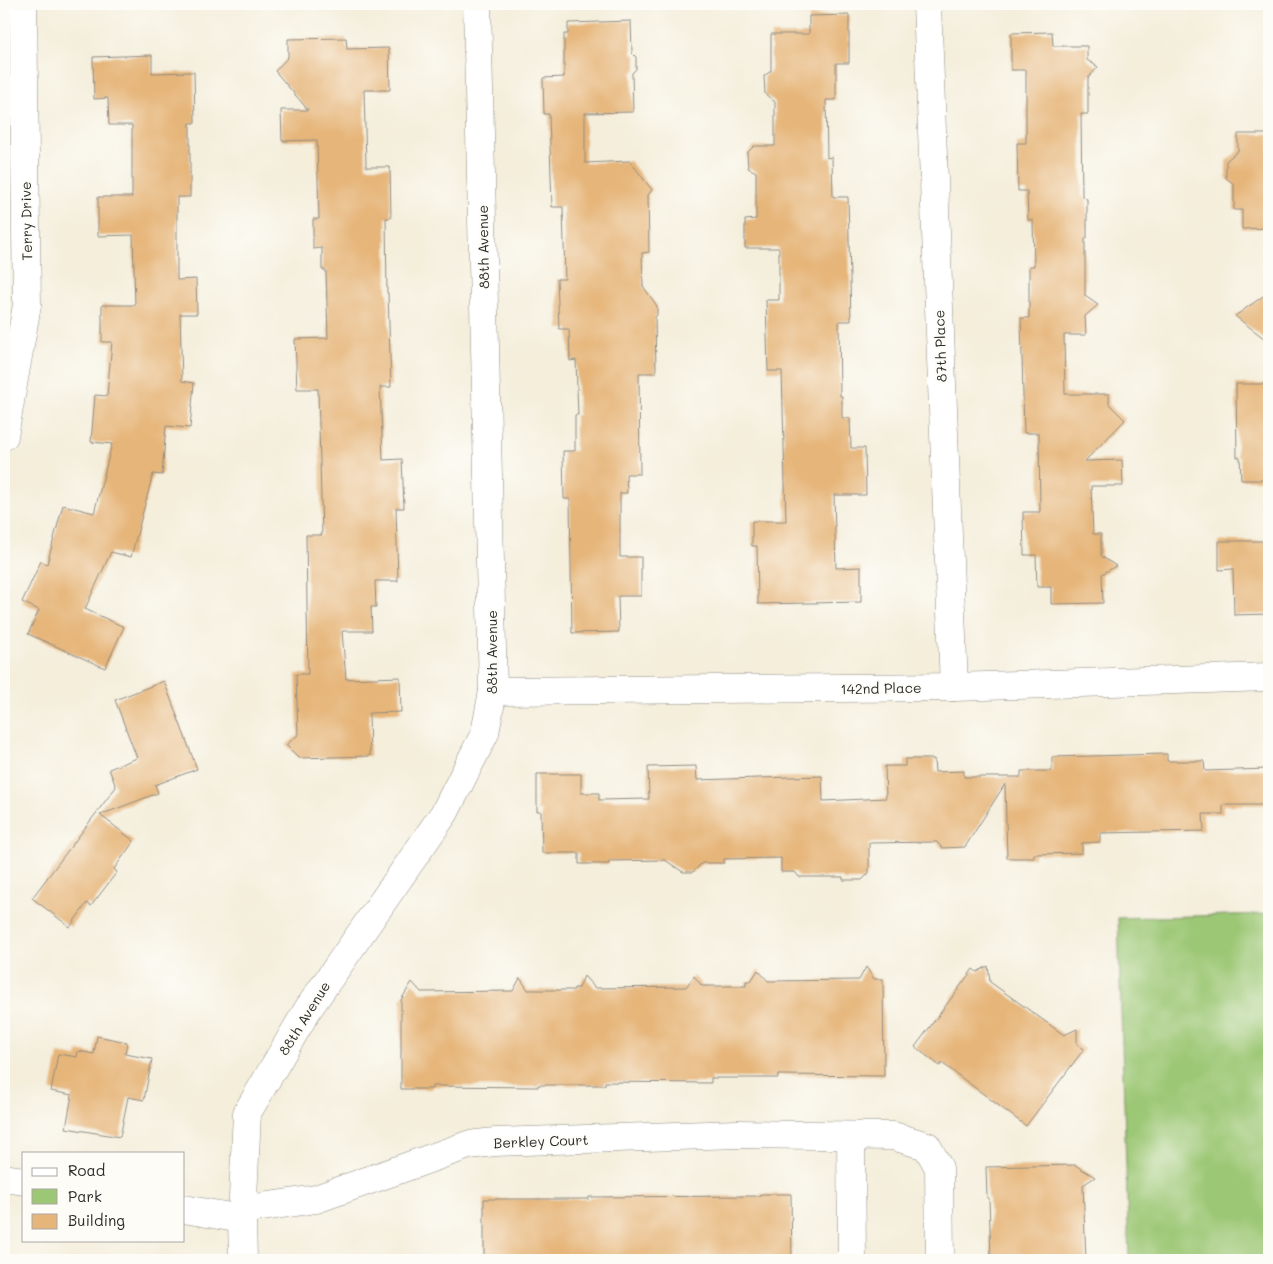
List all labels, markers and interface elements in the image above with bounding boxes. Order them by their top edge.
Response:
street label: Terry Drive [16,181,36,261]
street label: 88th Avenue [473,205,493,289]
street label: 87th Place [929,309,951,383]
street label: 88th Avenue [482,610,501,694]
street label: 142nd Place [840,678,922,698]
street label: 88th Avenue [274,977,334,1059]
street label: Berkley Court [493,1130,589,1152]
legend [22,1152,185,1242]
text: Road [68,1160,105,1180]
text: Park [68,1186,102,1206]
text: Building [68,1210,125,1230]

